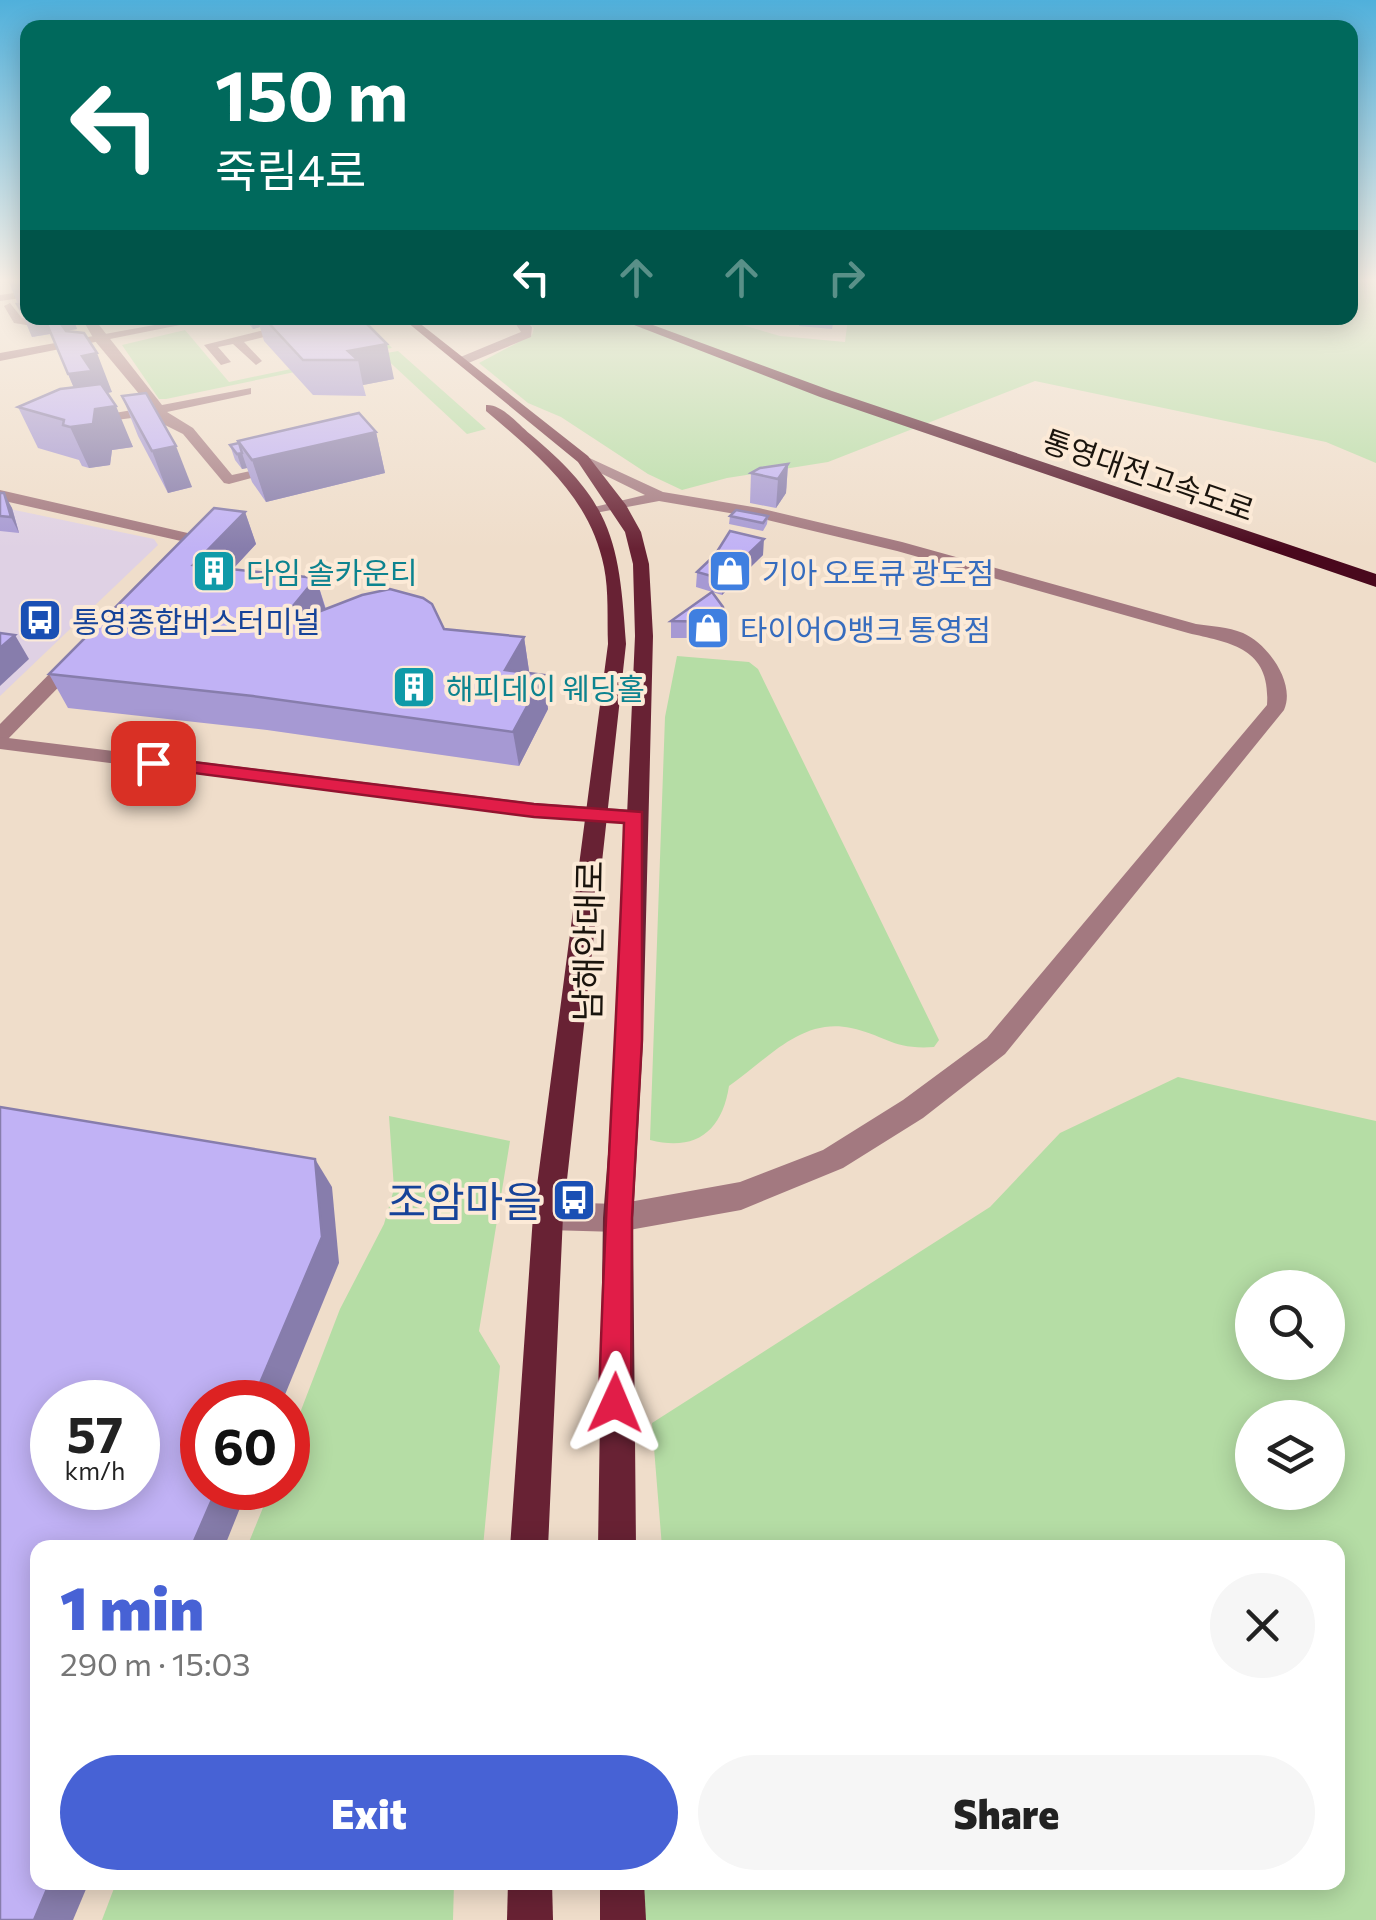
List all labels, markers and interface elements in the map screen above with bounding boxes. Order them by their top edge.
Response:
text: 150 m [215,50,408,135]
icon: left [50,60,180,190]
text: 죽림4로 [215,141,366,196]
icon: left [504,250,559,305]
icon: ahead [609,250,664,305]
icon: ahead [714,250,769,305]
icon: right [819,250,874,305]
street label: 통영대전고속도로 [1039,421,1259,527]
building icon: 다임 솔카운티 [191,548,237,594]
shop icon: 기아 오토큐 광도점 [707,548,753,594]
place label: 다임 솔카운티 [246,553,417,590]
place label: 기아 오토큐 광도점 [762,553,994,590]
bus stop icon: 통영종합버스터미널 [17,597,63,643]
place label: 통영종합버스터미널 [72,602,320,639]
shop icon: 타이어O뱅크 통영점 [685,605,731,651]
place label: 타이어O뱅크 통영점 [740,610,991,647]
building icon: 해피데이 웨딩홀 [391,664,437,710]
place label: 해피데이 웨딩홀 [446,669,645,706]
pin [111,721,196,806]
icon: arrive [126,736,181,791]
street label: 남해안대로 [564,860,610,1022]
place label: 조암마을 [387,1174,542,1226]
bus stop icon: 조암마을 [551,1177,597,1223]
map controls [1235,1270,1345,1510]
button: search [1235,1270,1345,1380]
position arrow [563,1351,667,1455]
speed limit sign: 60 [180,1380,310,1510]
button: layers [1235,1400,1345,1510]
text: 57 [67,1402,123,1463]
text: km/h [65,1455,125,1485]
text: 1 min [60,1569,204,1642]
button: close [1210,1573,1315,1678]
text: 290 m · 15:03 [60,1643,250,1683]
button: Exit [60,1755,678,1870]
button: Share [698,1755,1315,1870]

